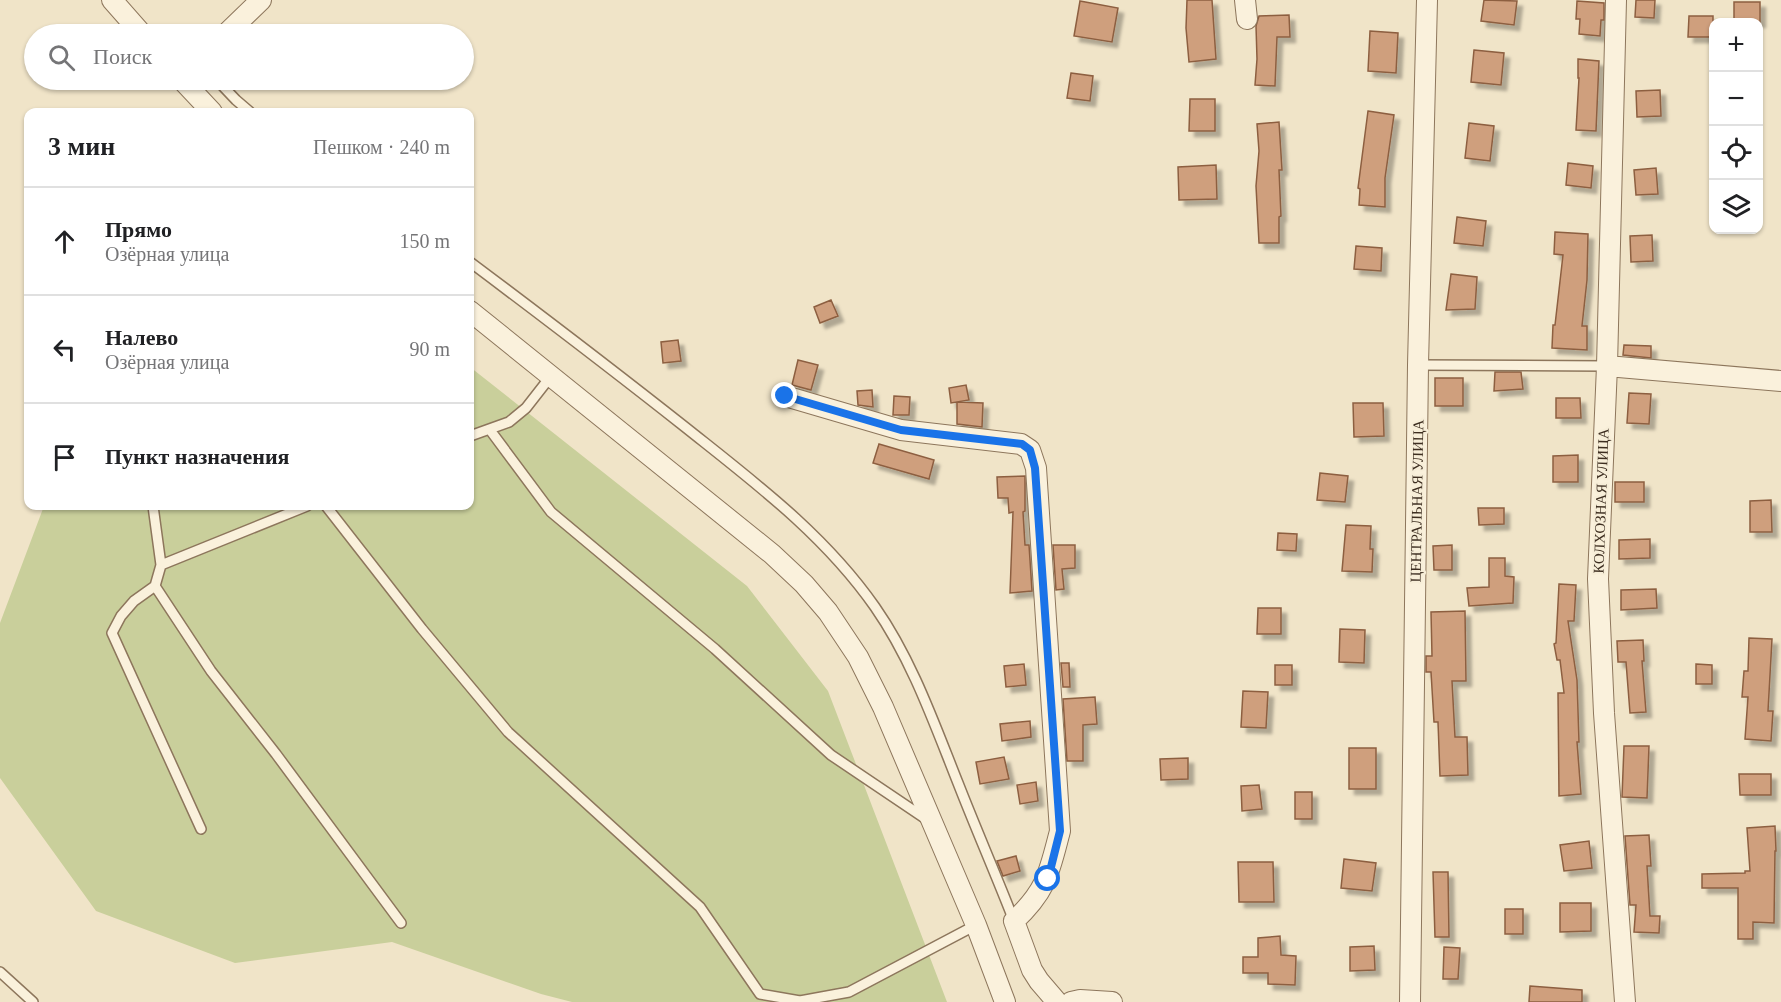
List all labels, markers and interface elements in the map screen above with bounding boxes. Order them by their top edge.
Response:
map controls [1709,18,1763,234]
button: + [1709,18,1763,72]
search box [24,24,474,90]
icon: search [45,41,78,74]
text: Поиск [93,44,152,69]
button: − [1709,72,1763,126]
button: locate [1709,126,1763,180]
text: 3 мин [48,132,115,161]
text: Пешком · 240 m [313,136,450,158]
button: layers [1709,180,1763,234]
text: Прямо [105,217,172,242]
icon: ahead [48,225,81,258]
text: 150 m [399,230,450,252]
text: Озёрная улица [105,243,229,265]
text: Налево [105,325,178,350]
icon: left [48,333,81,366]
text: 90 m [409,338,450,360]
text: Озёрная улица [105,351,229,373]
route end [771,382,797,408]
street label: ЦЕНТРАЛЬНАЯ УЛИЦА [1408,419,1426,583]
street label: КОЛХОЗНАЯ УЛИЦА [1590,428,1612,574]
icon: arrive [48,441,81,474]
text: Пункт назначения [105,444,290,469]
route start [1034,865,1060,891]

